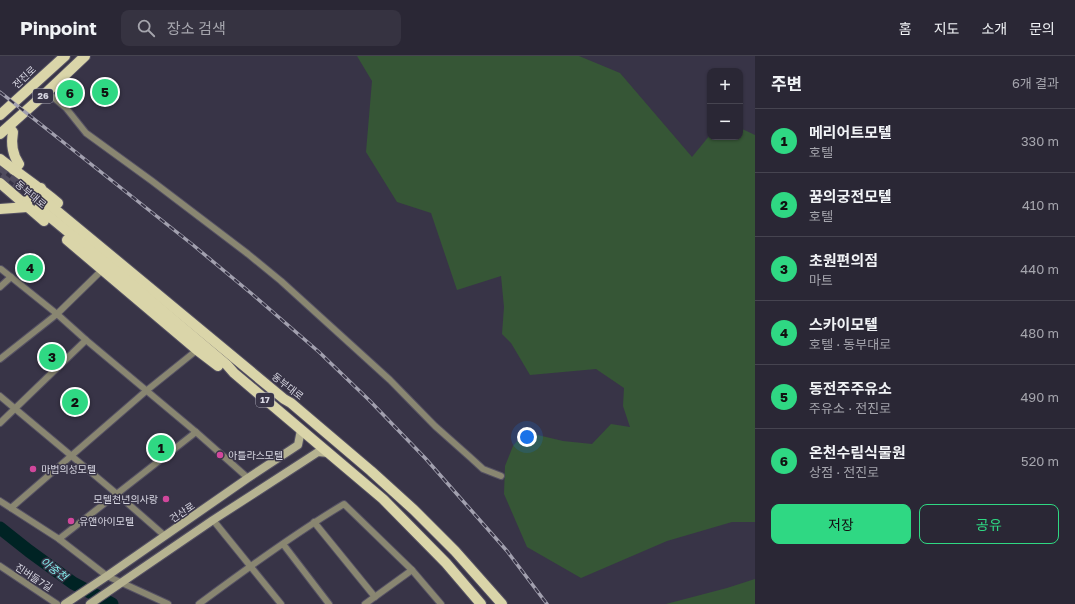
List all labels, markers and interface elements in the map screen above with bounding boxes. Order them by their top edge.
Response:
search box [121,10,401,46]
text: Pinpoint [20,16,97,39]
icon: search [135,17,157,39]
text: 장소 검색 [167,19,226,37]
text: 홈 [899,20,912,37]
text: 지도 [934,20,959,37]
text: 소개 [981,20,1007,37]
text: 문의 [1029,20,1055,37]
street label: 전진로 [10,63,38,91]
map controls [707,68,743,140]
button: + [707,68,743,104]
text: 주변 [771,73,802,94]
text: 6개 결과 [1012,75,1059,91]
pin: 5 [92,77,118,107]
pin: 6 [57,78,83,108]
road number: 26 [33,89,53,103]
button: − [707,104,743,140]
text: 메리어트모텔 [809,123,892,141]
text: 1 [781,133,787,149]
text: 330 m [1021,133,1059,149]
text: 호텔 [809,144,833,160]
street label: 동부대로 [13,178,49,210]
text: 꿈의궁전모텔 [809,187,892,205]
text: 2 [780,197,788,213]
text: 410 m [1022,197,1059,213]
text: 호텔 [809,208,833,224]
text: 초원편의점 [809,251,878,269]
pin: 4 [17,253,43,283]
text: 3 [780,261,788,277]
text: 440 m [1020,261,1059,277]
text: 마트 [809,272,833,288]
text: 스카이모텔 [809,315,878,333]
text: 4 [780,325,788,341]
text: 480 m [1020,325,1059,341]
text: 호텔 · 동부대로 [809,336,891,352]
pin: 3 [39,342,65,372]
street label: 동부대로 [270,370,306,402]
text: 동전주주유소 [809,379,892,397]
pin: 2 [62,387,88,417]
text: 5 [780,389,788,405]
text: 490 m [1020,389,1059,405]
road number: 17 [256,393,274,407]
text: 주유소 · 전진로 [809,400,891,416]
your location [517,427,537,447]
pin: 1 [148,433,174,463]
text: 온천수림식물원 [809,443,906,461]
place label: 아틀라스모텔 [228,449,283,461]
marker: 아틀라스모텔 [215,450,225,460]
text: 6 [780,453,788,469]
text: 520 m [1021,453,1059,469]
place label: 마법의성모텔 [41,463,96,475]
marker: 마법의성모텔 [28,464,38,474]
text: 상점 · 전진로 [809,464,879,480]
place label: 모텔천년의사랑 [94,493,158,505]
marker: 모텔천년의사랑 [161,494,171,504]
street label: 건산로 [167,499,197,525]
button: 저장 [771,504,911,544]
button: 공유 [919,504,1059,544]
place label: 유앤아이모텔 [79,515,134,527]
marker: 유앤아이모텔 [66,516,76,526]
water label: 아중천 [38,554,72,584]
street label: 진버들7길 [13,561,55,593]

